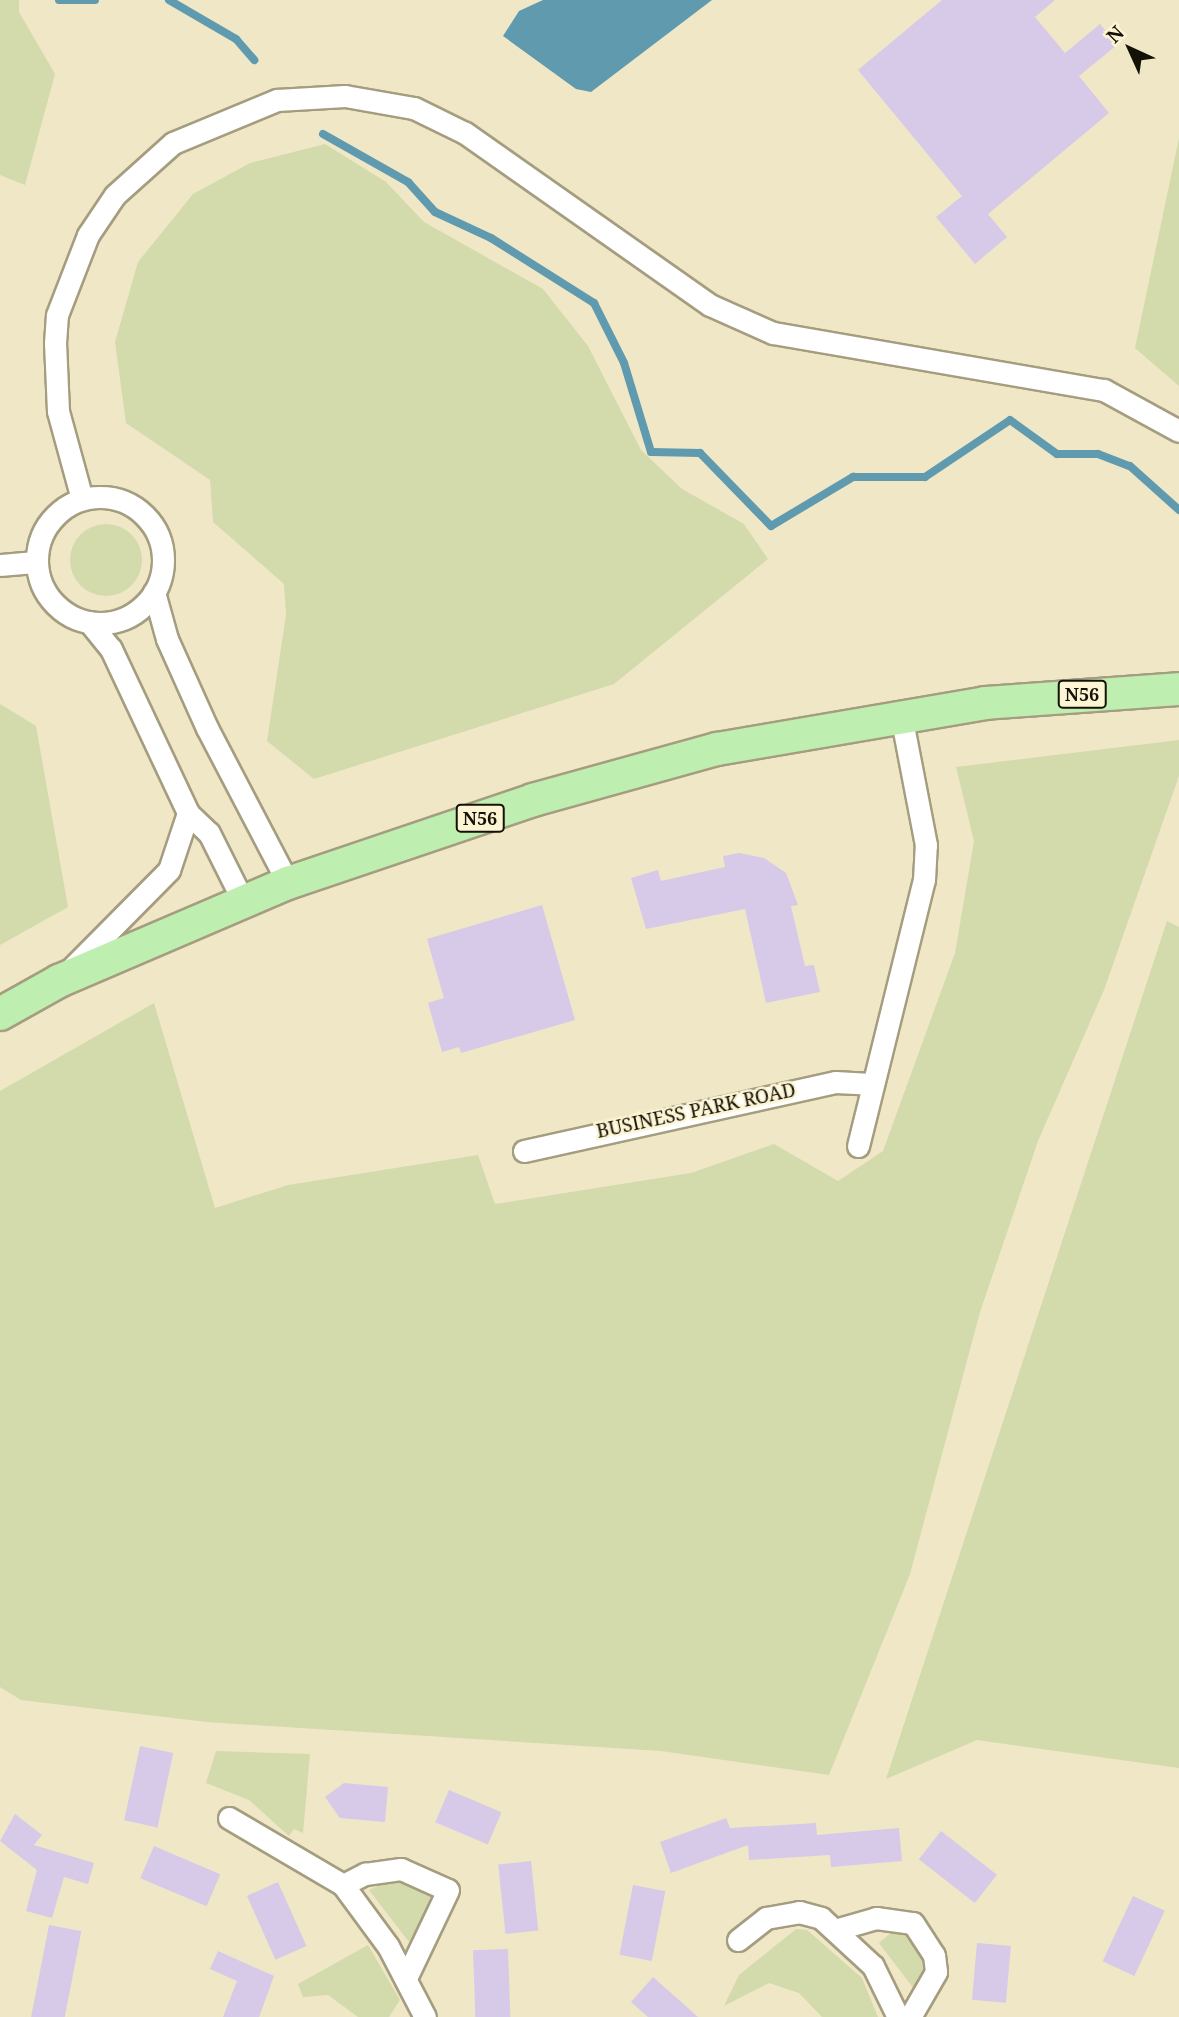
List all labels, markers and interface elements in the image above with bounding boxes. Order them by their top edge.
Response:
north arrow [1095,14,1165,84]
text: N [1101,20,1130,49]
road number: N56 [1058,680,1106,708]
road number: N56 [456,804,504,832]
street label: BUSINESS PARK ROAD [594,1079,798,1143]

